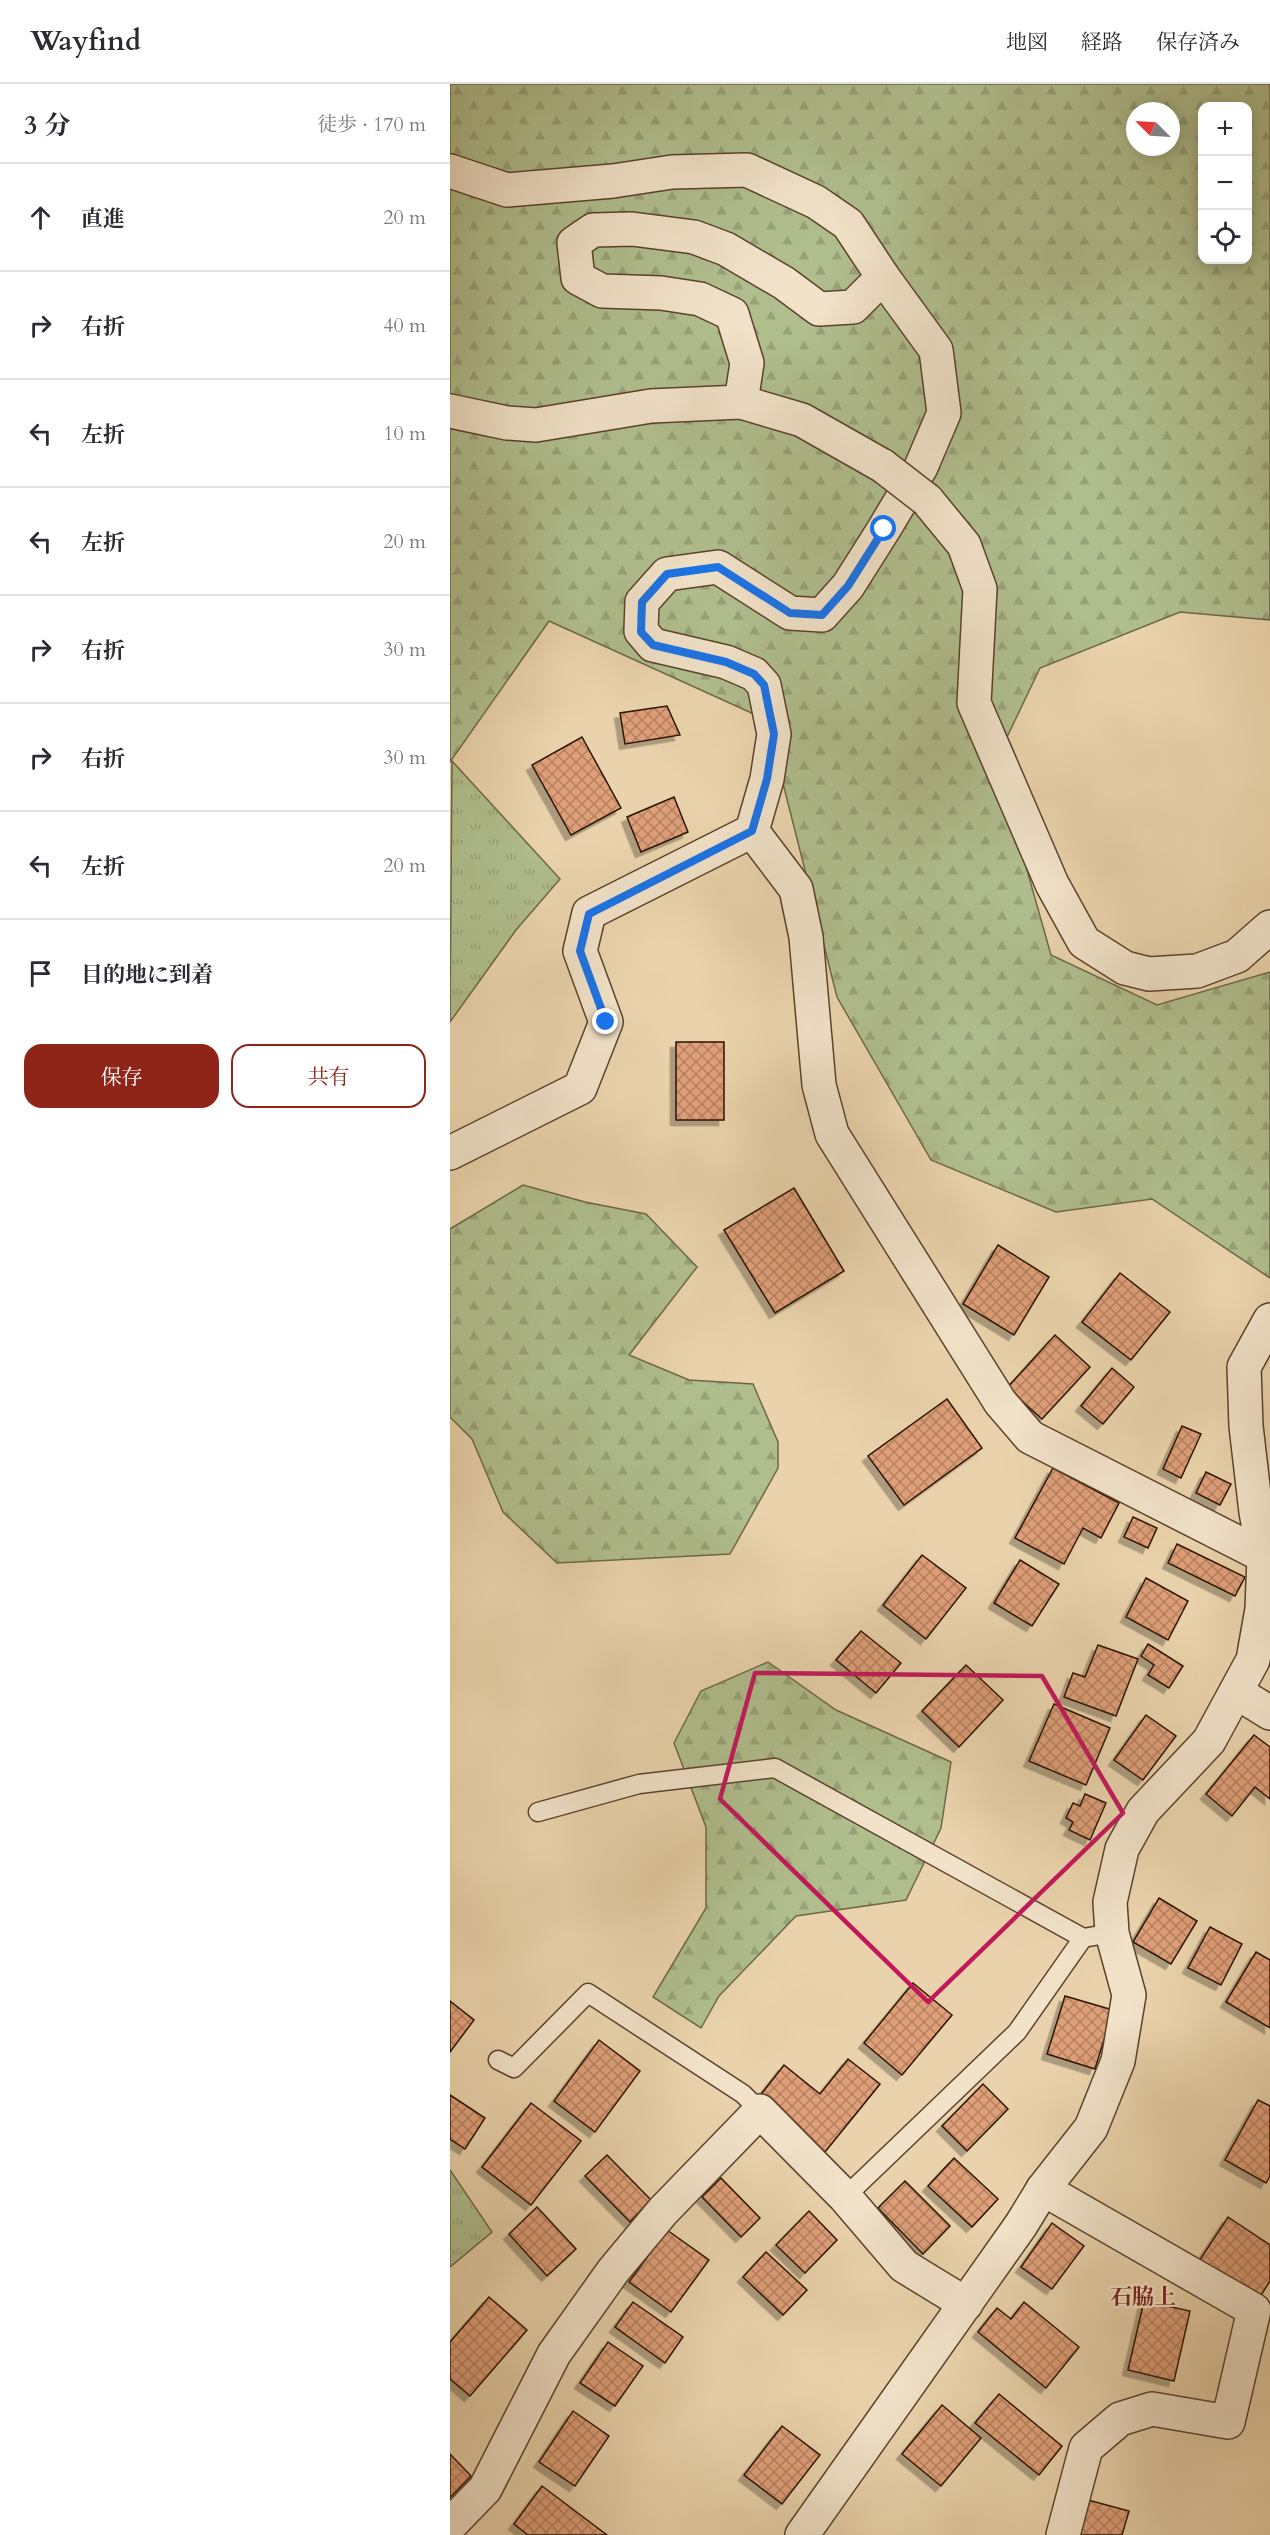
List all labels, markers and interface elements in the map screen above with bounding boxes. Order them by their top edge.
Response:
text: Wayfind [30,22,141,60]
text: 地図 [1006,28,1048,57]
text: 経路 [1081,28,1123,57]
text: 保存済み [1156,28,1240,57]
north arrow [1126,102,1180,156]
map controls [1198,102,1252,264]
button: + [1198,102,1252,156]
text: 3 分 [24,108,70,143]
text: 徒歩 · 170 m [317,111,426,138]
button: − [1198,156,1252,210]
icon: ahead [24,201,57,234]
text: 直進 [81,204,125,234]
text: 20 m [383,204,426,231]
button: locate [1198,210,1252,264]
icon: right [24,309,57,342]
text: 右折 [81,312,125,342]
text: 40 m [383,312,426,339]
icon: left [24,417,57,450]
text: 左折 [81,420,125,450]
text: 10 m [383,420,426,447]
route start [870,515,896,541]
icon: left [24,525,57,558]
text: 左折 [81,528,125,558]
text: 20 m [383,528,426,555]
icon: right [24,633,57,666]
text: 右折 [81,636,125,666]
text: 30 m [383,636,426,663]
icon: right [24,741,57,774]
text: 右折 [81,744,125,774]
text: 30 m [383,744,426,771]
icon: left [24,849,57,882]
text: 左折 [81,852,125,882]
text: 20 m [383,852,426,879]
icon: arrive [24,957,57,990]
text: 目的地に到着 [81,960,213,990]
route end [592,1008,618,1034]
button: 保存 [24,1044,219,1108]
button: 共有 [231,1044,426,1108]
district label: 石脇上 [1110,2282,1176,2312]

